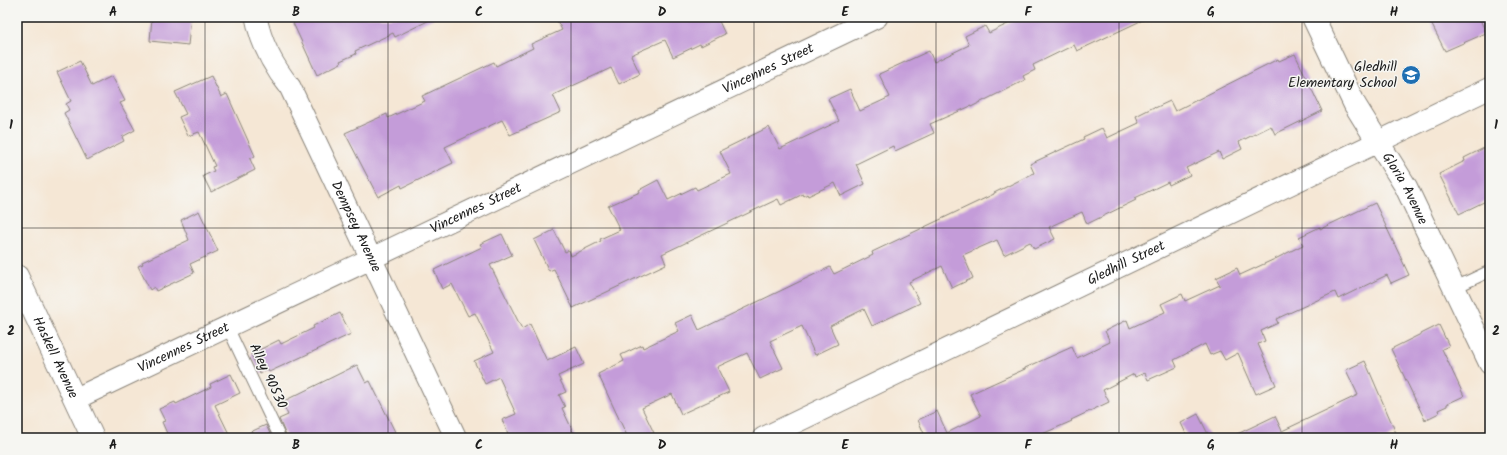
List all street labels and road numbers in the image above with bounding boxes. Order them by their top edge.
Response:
street label: Vincennes Street [719,37,818,100]
street label: Gloria Avenue [1376,148,1434,229]
street label: Dempsey Avenue [325,177,387,277]
street label: Vincennes Street [427,177,526,240]
street label: Gledhill Street [1083,235,1169,291]
street label: Haskell Avenue [26,313,84,403]
street label: Vincennes Street [134,316,234,379]
street label: Alley 90530 [243,340,293,412]

